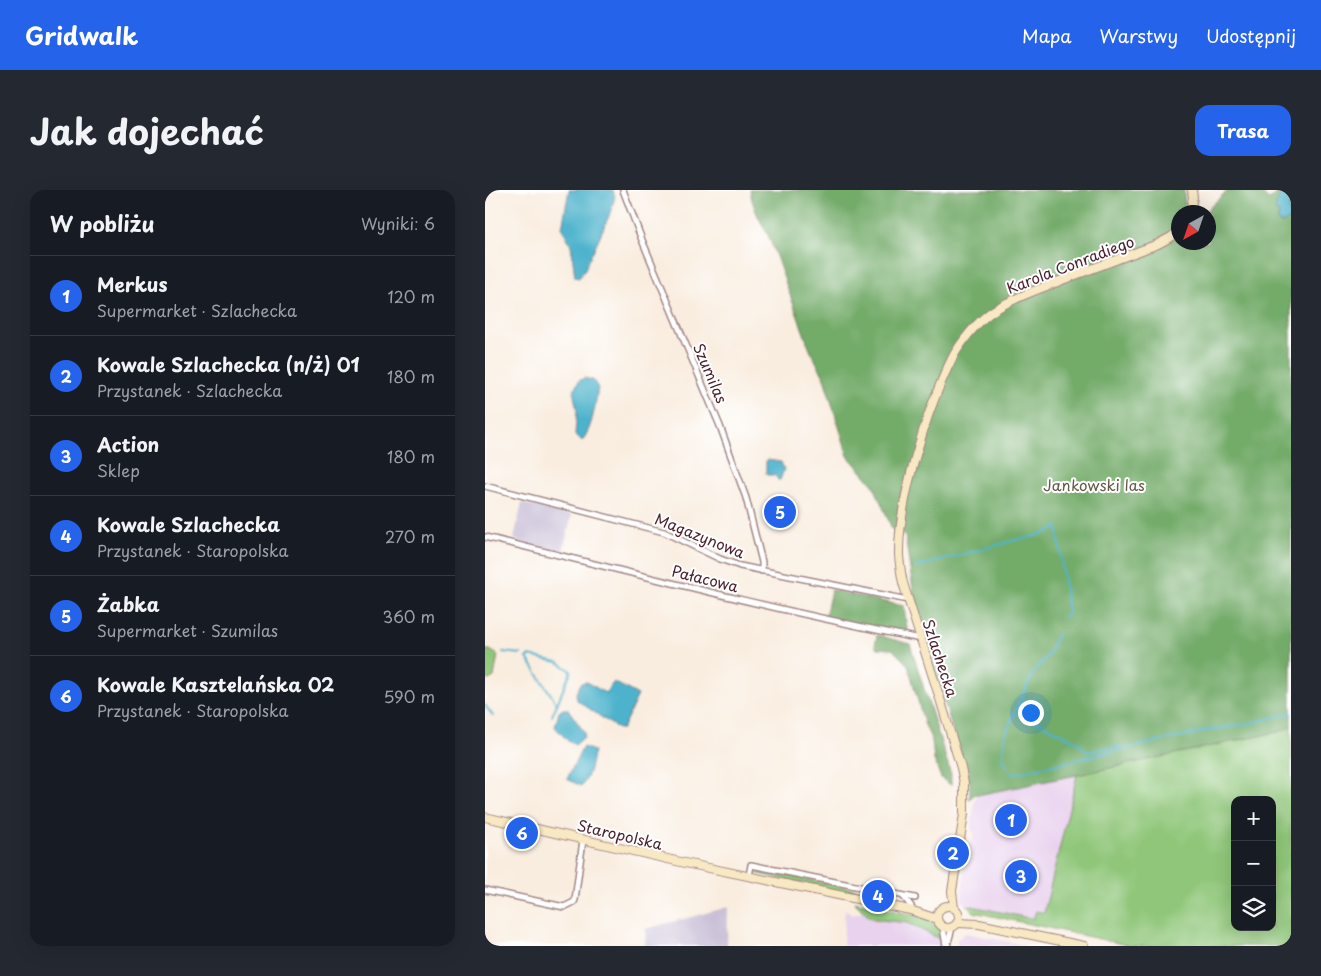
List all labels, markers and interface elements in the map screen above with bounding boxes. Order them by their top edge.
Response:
text: Gridwalk [25,17,138,53]
text: Mapa [1022,22,1072,49]
text: Warstwy [1100,22,1178,49]
text: Udostępnij [1206,22,1296,49]
text: Jak dojechać [30,104,264,157]
button: Trasa [1195,105,1291,156]
north arrow [1171,205,1216,250]
text: W pobliżu [50,207,155,239]
text: Wyniki: 6 [361,211,435,235]
street label: Karola Conradiego [1003,229,1137,299]
text: Merkus [97,270,168,298]
text: 1 [62,284,70,308]
text: 120 m [388,284,435,308]
text: Supermarket · Szlachecka [97,298,297,322]
street label: Szumilas [688,339,734,407]
text: Kowale Szlachecka (n/ż) 01 [97,350,360,378]
text: 2 [60,364,72,388]
text: 180 m [387,364,435,388]
text: Przystanek · Szlachecka [97,378,282,402]
text: Action [97,430,159,458]
text: 3 [61,444,71,468]
text: 180 m [387,444,435,468]
text: Sklep [97,458,140,482]
park label: Jankowski las [1043,473,1145,496]
pin: 5 [764,493,796,531]
street label: Magazynowa [652,507,749,564]
text: Kowale Szlachecka [97,510,280,538]
text: 4 [61,524,71,548]
text: 270 m [385,524,435,548]
text: Przystanek · Staropolska [97,538,289,562]
street label: Pałacowa [669,559,741,598]
text: Żabka [97,590,160,618]
text: 5 [61,604,71,628]
text: 360 m [383,604,435,628]
street label: Szlachecka [918,616,965,701]
text: Supermarket · Szumilas [97,618,278,642]
text: Kowale Kasztelańska 02 [97,670,334,698]
text: 6 [60,684,72,708]
text: 590 m [383,684,435,708]
text: Przystanek · Staropolska [97,698,289,722]
your location [1018,700,1044,726]
map controls [1231,796,1276,931]
button: + [1231,796,1276,841]
pin: 1 [995,801,1027,839]
street label: Staropolska [575,813,666,855]
pin: 6 [506,814,538,852]
pin: 2 [937,834,969,872]
button: − [1231,841,1276,886]
pin: 3 [1005,857,1037,895]
pin: 4 [862,877,894,915]
button: layers [1231,886,1276,931]

